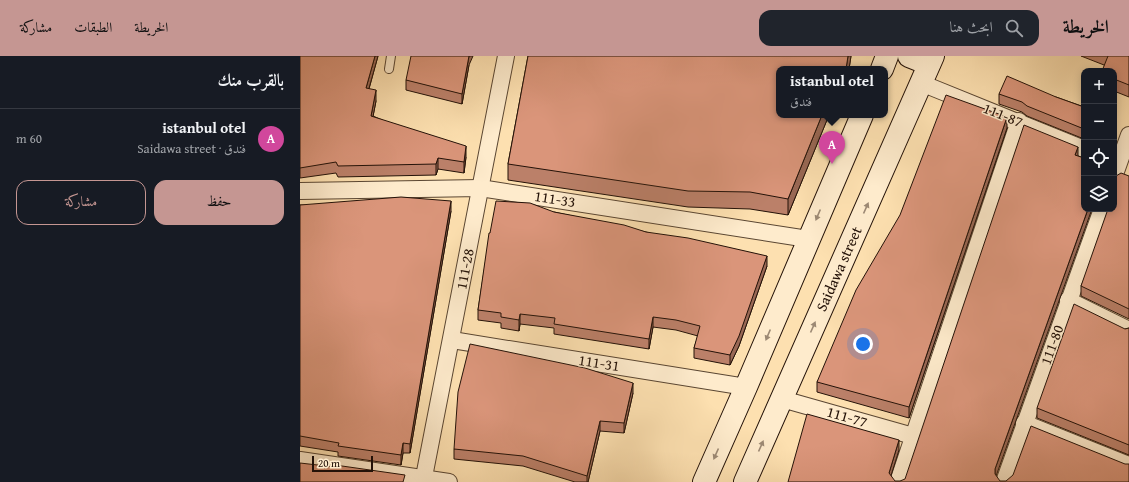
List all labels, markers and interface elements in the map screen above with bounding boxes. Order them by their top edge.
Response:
search box [759,10,1039,46]
text: الخريطة [1063,12,1109,40]
text: ابحث هنا [949,16,993,37]
text: مشاركة [20,17,52,37]
text: الطبقات [74,17,112,37]
text: الخريطة [134,17,168,37]
icon: search [1003,17,1025,39]
popup [776,66,888,118]
text: بالقرب منك [217,67,284,92]
map controls [1081,68,1117,212]
button: + [1081,68,1117,104]
text: istanbul otel [790,70,874,91]
text: فندق [790,92,812,111]
street label: 111-87 [980,97,1026,132]
button: − [1081,104,1117,140]
text: istanbul otel [162,117,246,138]
text: 60 m [16,129,42,148]
text: A [267,129,275,148]
pin: A [819,131,845,164]
text: فندق · Saidawa street [137,139,246,158]
button: locate [1081,140,1117,176]
button: layers [1081,176,1117,212]
button: مشاركة [16,180,146,225]
button: حفظ [154,180,284,225]
street label: 111-33 [533,185,577,212]
one-way arrow [863,202,869,214]
one-way arrow [815,209,822,221]
street label: Saidawa street [810,222,867,315]
street label: 111-28 [450,247,479,291]
one-way arrow [810,322,816,333]
street label: 111-80 [1035,322,1068,368]
one-way arrow [765,329,771,340]
your location [853,334,873,354]
street label: 111-31 [577,349,621,376]
street label: 111-77 [824,401,870,432]
one-way arrow [758,441,764,452]
one-way arrow [713,448,719,460]
scale bar [312,454,373,473]
text: 20 m [318,455,340,471]

